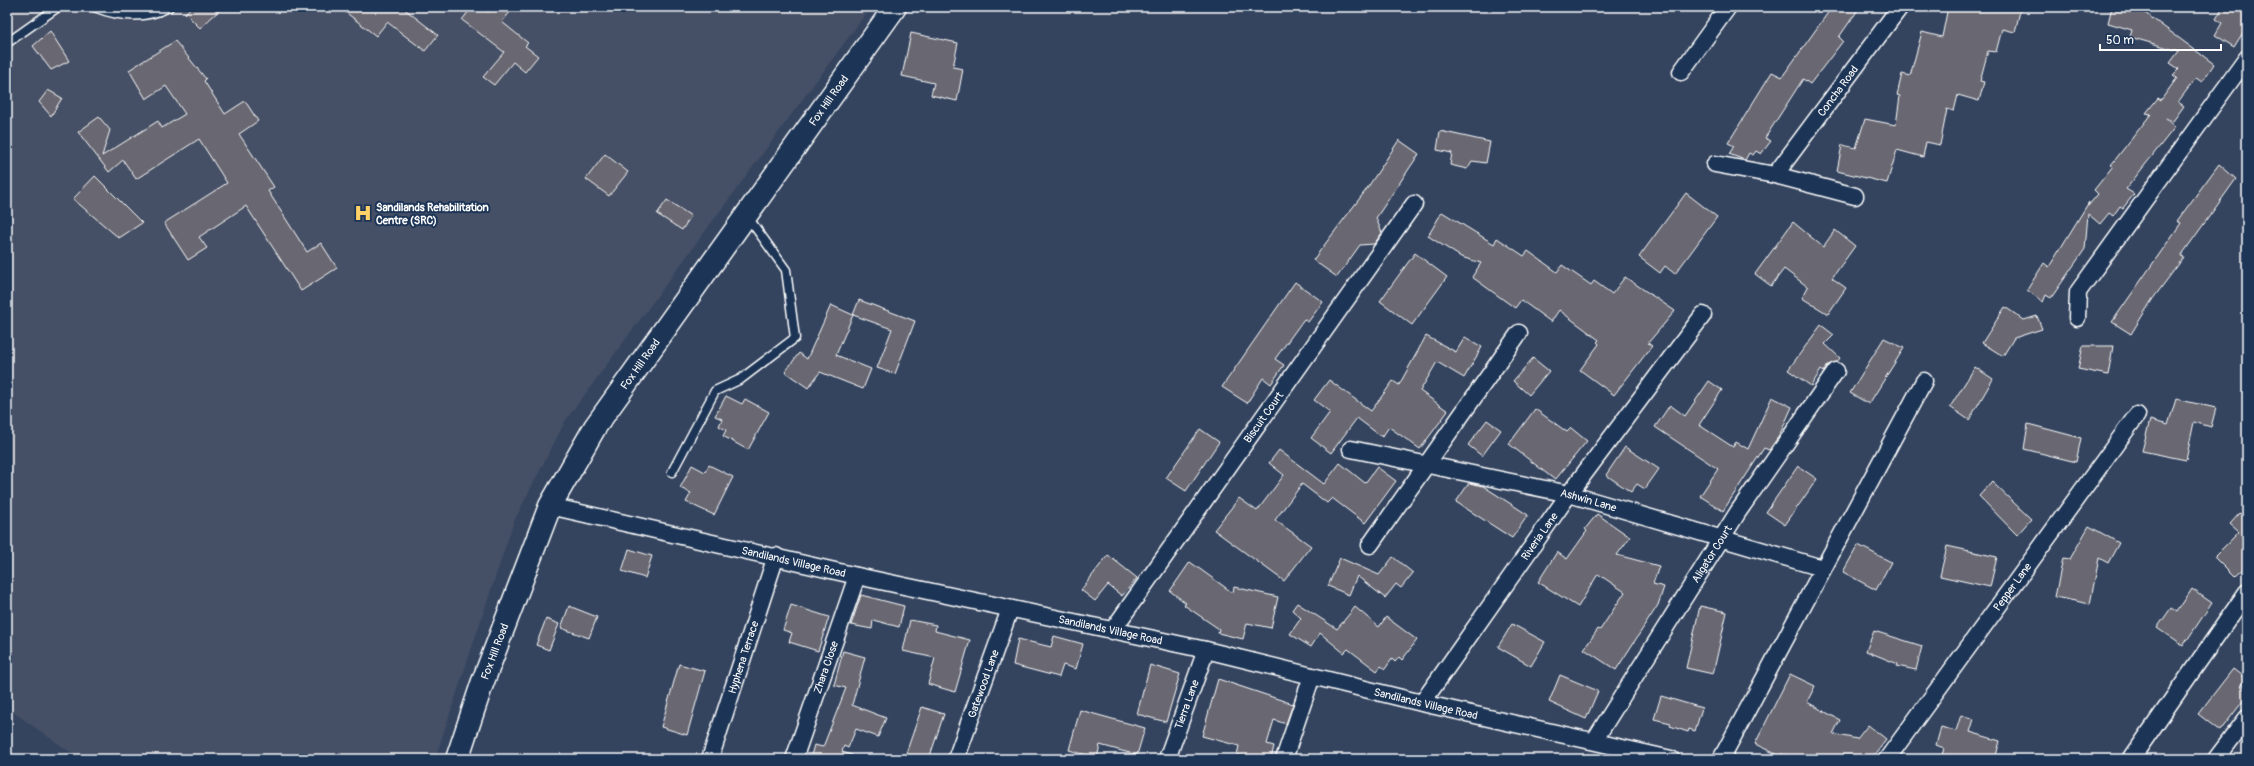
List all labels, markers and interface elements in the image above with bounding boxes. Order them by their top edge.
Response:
scale bar [2100,26,2221,52]
text: 50 m [2106,33,2134,48]
street label: Concha Road [1815,63,1861,119]
street label: Fox Hill Road [806,73,851,128]
place label: Sandilands Rehabilitation Centre (SRC) [376,201,489,227]
hospital icon: Sandilands Rehabilitation Centre (SRC) [353,203,373,223]
street label: Fox Hill Road [618,336,663,392]
street label: Biscuit Court [1241,389,1287,446]
street label: Ashwin Lane [1559,486,1619,515]
street label: Riveria Lane [1519,510,1561,563]
street label: Aligator Court [1689,523,1735,585]
street label: Sandilands Village Road [740,544,847,580]
street label: Pepper Lane [1991,560,2035,614]
street label: Sandilands Village Road [1057,613,1164,648]
street label: Hyphena Terrace [726,619,762,696]
street label: Fox Hill Road [478,622,512,681]
street label: Zhara Close [811,639,841,696]
street label: Gatewood Lane [965,647,1002,720]
street label: Tierra Lane [1172,678,1202,731]
street label: Sandilands Village Road [1373,685,1479,722]

